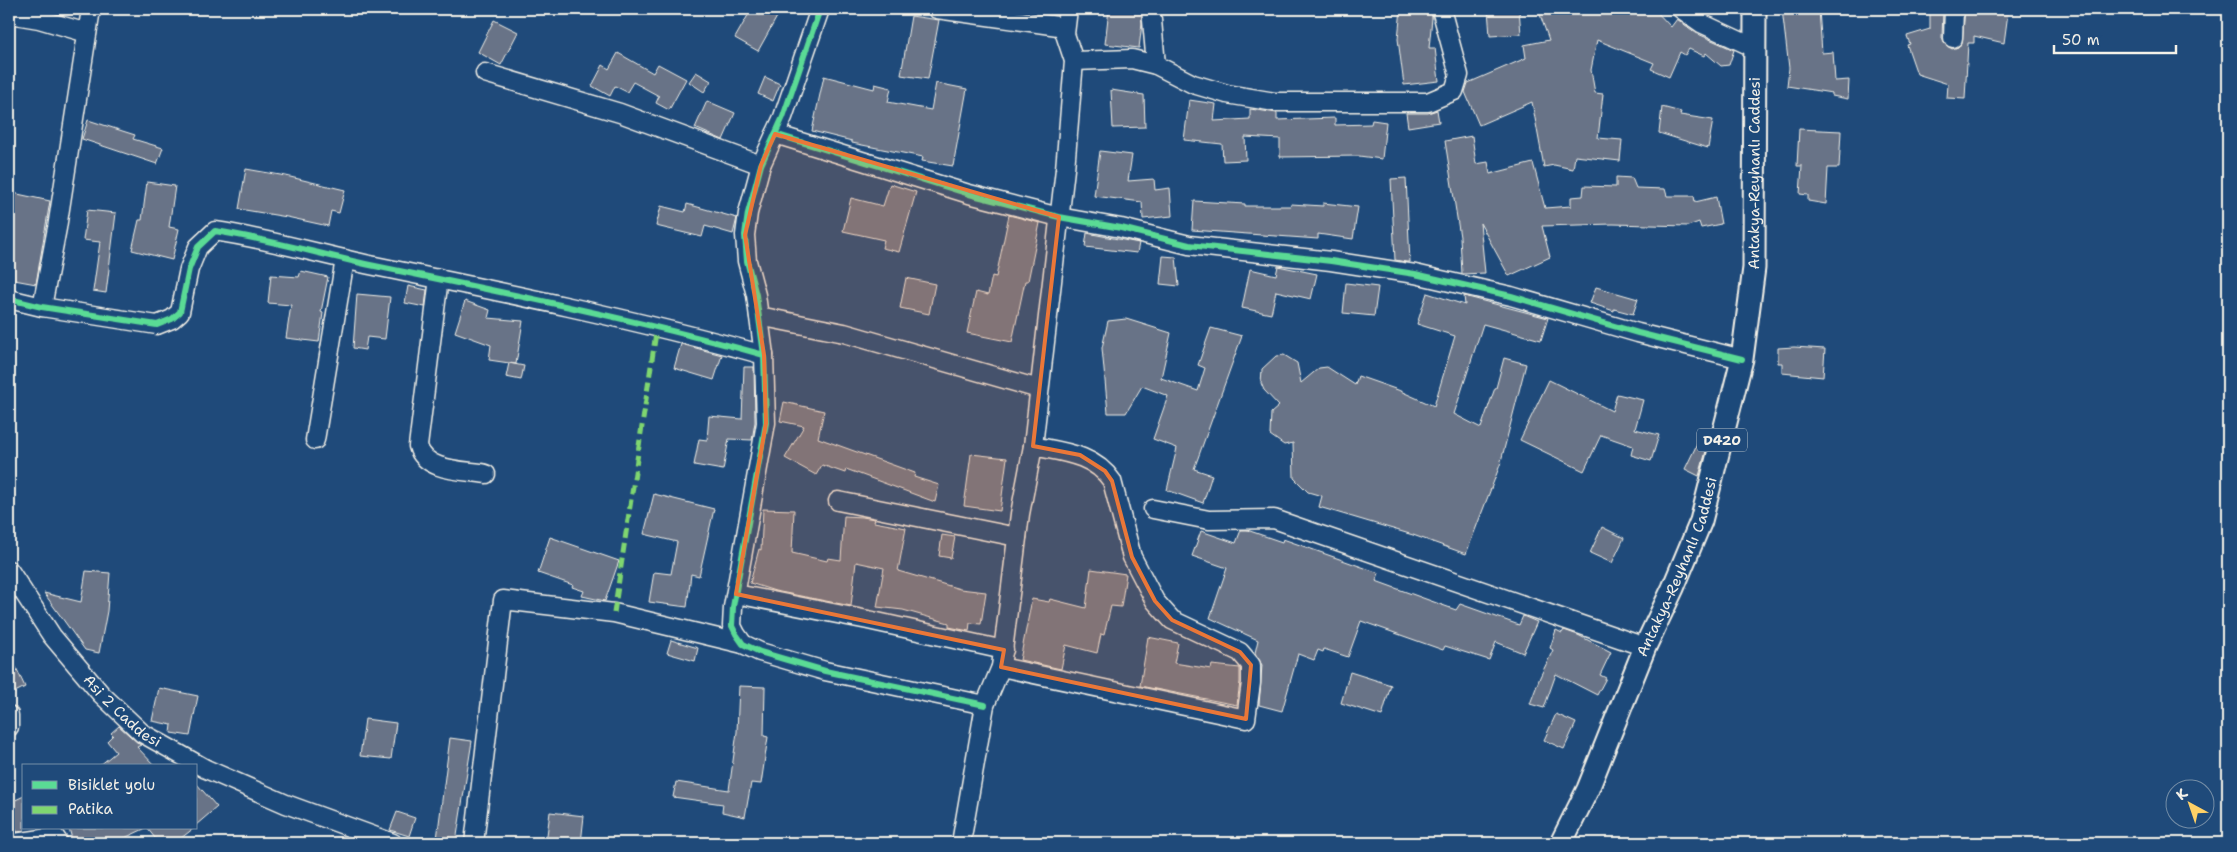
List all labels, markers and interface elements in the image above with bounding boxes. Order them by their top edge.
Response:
scale bar [2054,22,2177,54]
text: 50 m [2062,30,2100,50]
street label: Antakya-Reyhanlı Caddesi [1744,77,1765,269]
road number: D420 [1697,428,1747,452]
street label: Antakya-Reyhanlı Caddesi [1632,475,1722,660]
street label: Asi 2 Caddesi [79,670,165,752]
legend [22,764,198,830]
text: Bisiklet yolu [68,775,155,795]
north arrow [2164,780,2214,830]
text: K [2172,784,2191,804]
text: Patika [68,799,114,819]

